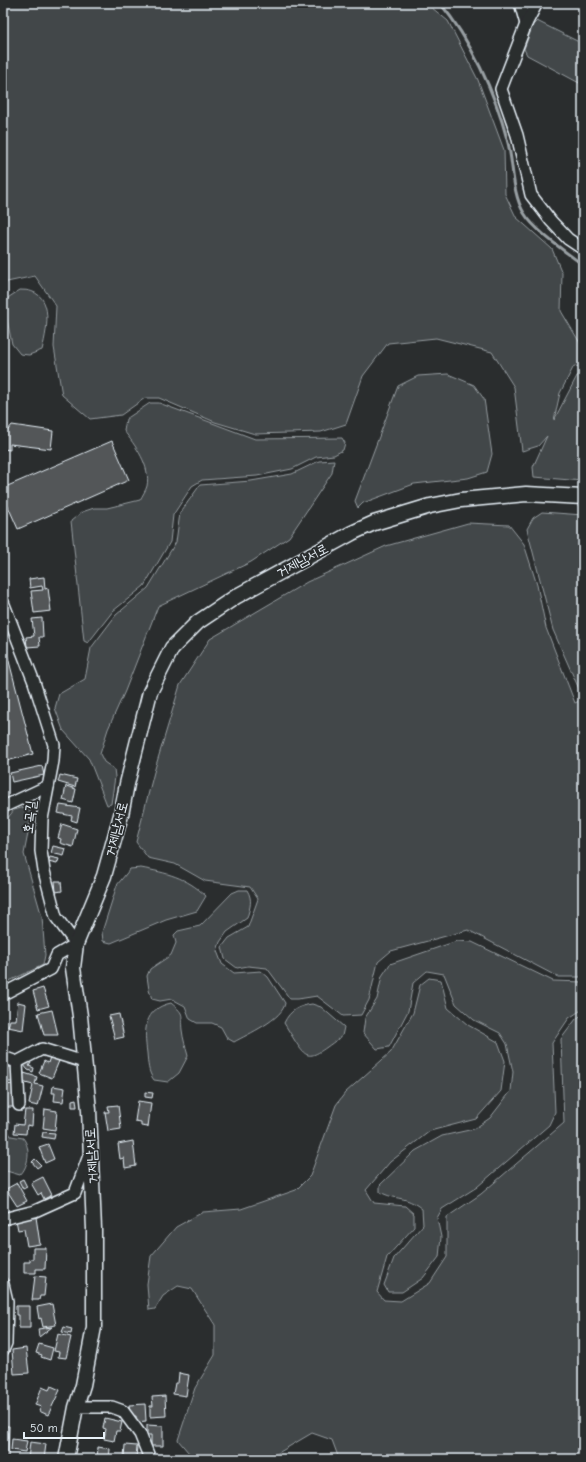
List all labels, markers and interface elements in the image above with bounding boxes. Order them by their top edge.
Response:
street label: 거제남서로 [273,540,331,581]
street label: 호곡길 [19,799,40,835]
street label: 거제남서로 [101,800,132,859]
street label: 거제남서로 [82,1127,101,1185]
scale bar [24,1414,104,1440]
text: 50 m [30,1421,58,1435]

